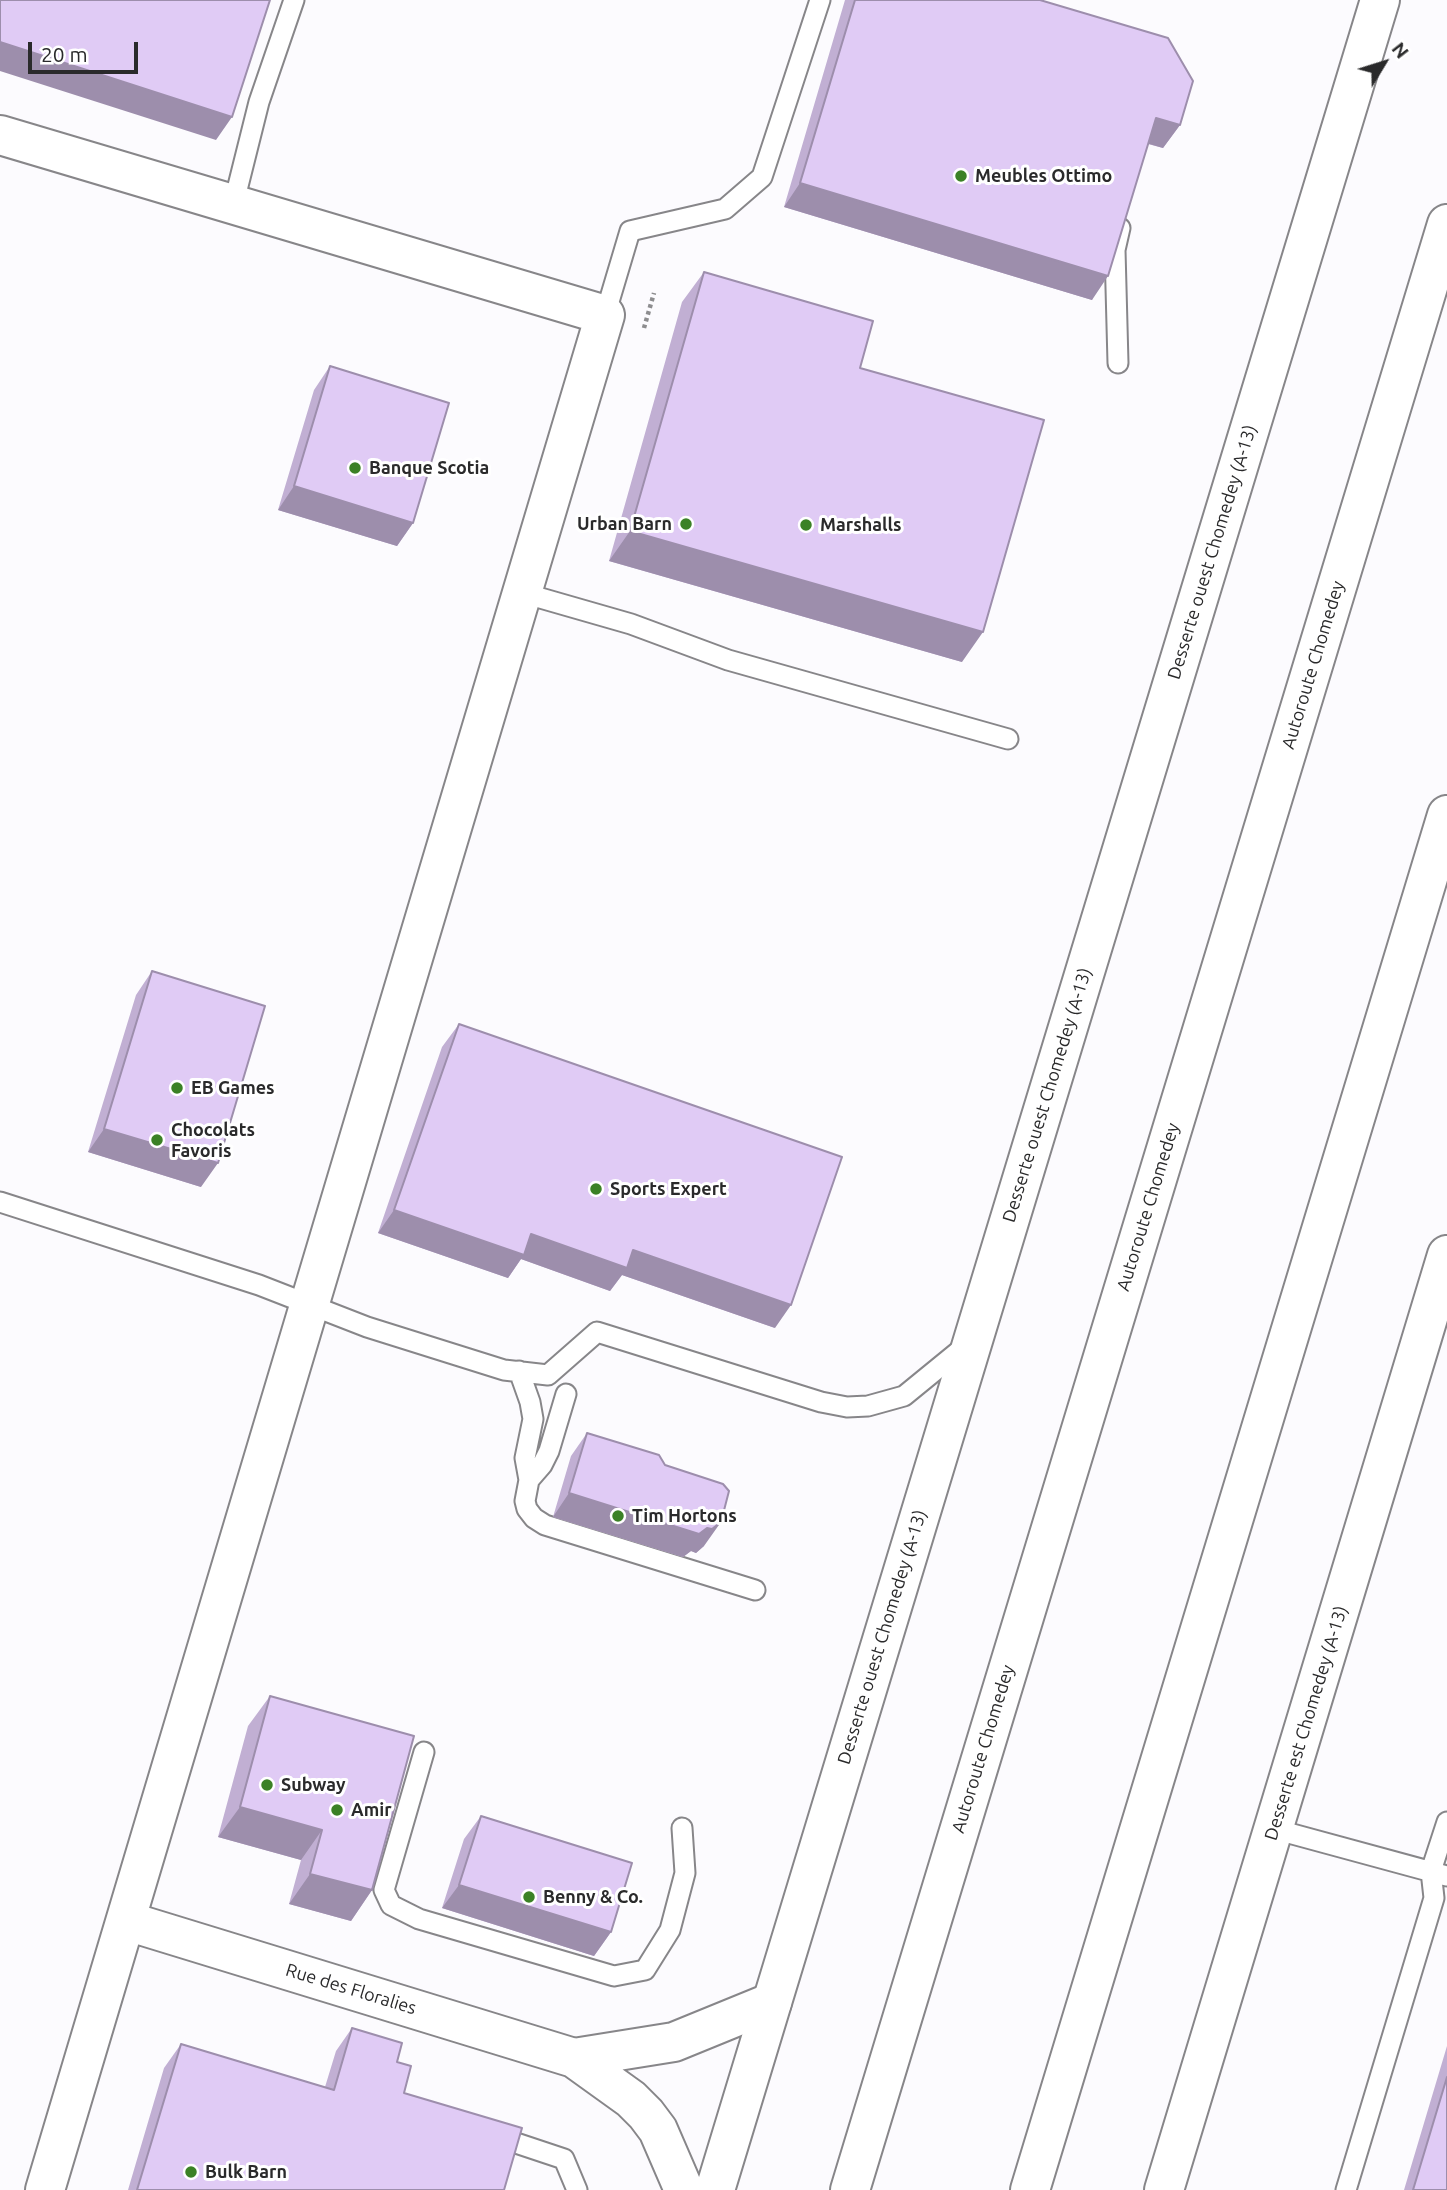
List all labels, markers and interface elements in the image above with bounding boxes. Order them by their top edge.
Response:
scale bar [32,28,142,72]
north arrow [1349,28,1419,98]
text: N [1388,38,1414,62]
text: 20 m [41,42,88,66]
place label: Meubles Ottimo [975,165,1112,187]
marker: Meubles Ottimo [953,168,969,184]
street label: Desserte ouest Chomedey (A-13) [1163,422,1261,682]
place label: Banque Scotia [369,457,489,479]
marker: Banque Scotia [347,460,363,476]
place label: Urban Barn [577,513,672,535]
place label: Marshalls [820,514,901,536]
marker: Urban Barn [678,516,694,532]
marker: Marshalls [798,517,814,533]
street label: Autoroute Chomedey [1277,578,1349,752]
street label: Desserte ouest Chomedey (A-13) [998,965,1096,1225]
place label: EB Games [191,1077,275,1099]
marker: EB Games [169,1080,185,1096]
place label: Chocolats Favoris [171,1119,255,1162]
street label: Autoroute Chomedey [1112,1120,1184,1294]
marker: Chocolats Favoris [149,1132,165,1148]
place label: Sports Expert [610,1178,727,1200]
marker: Sports Expert [588,1181,604,1197]
place label: Tim Hortons [632,1505,737,1527]
street label: Desserte ouest Chomedey (A-13) [833,1507,931,1767]
marker: Tim Hortons [610,1508,626,1524]
street label: Desserte est Chomedey (A-13) [1260,1603,1352,1843]
street label: Autoroute Chomedey [947,1662,1019,1836]
place label: Subway [281,1774,345,1796]
marker: Subway [259,1777,275,1793]
place label: Amir [351,1799,392,1821]
marker: Amir [329,1802,345,1818]
place label: Benny & Co. [543,1886,643,1908]
marker: Benny & Co. [521,1889,537,1905]
street label: Rue des Floralies [283,1959,419,2019]
place label: Bulk Barn [205,2161,287,2183]
marker: Bulk Barn [183,2164,199,2180]

